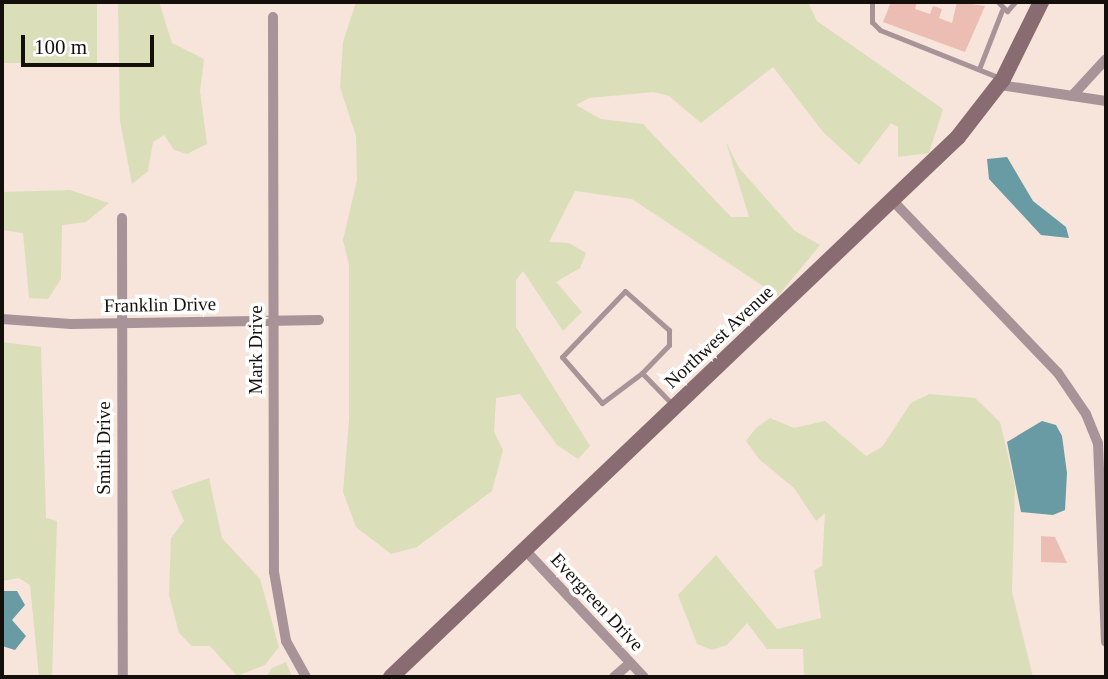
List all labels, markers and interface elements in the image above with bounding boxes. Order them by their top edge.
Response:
scale bar [24,21,158,65]
text: 100 m [34,35,87,59]
street label: Northwest Avenue [659,280,779,394]
street label: Franklin Drive [104,293,216,317]
street label: Mark Drive [245,305,267,395]
street label: Smith Drive [93,401,115,495]
street label: Evergreen Drive [546,548,648,656]

